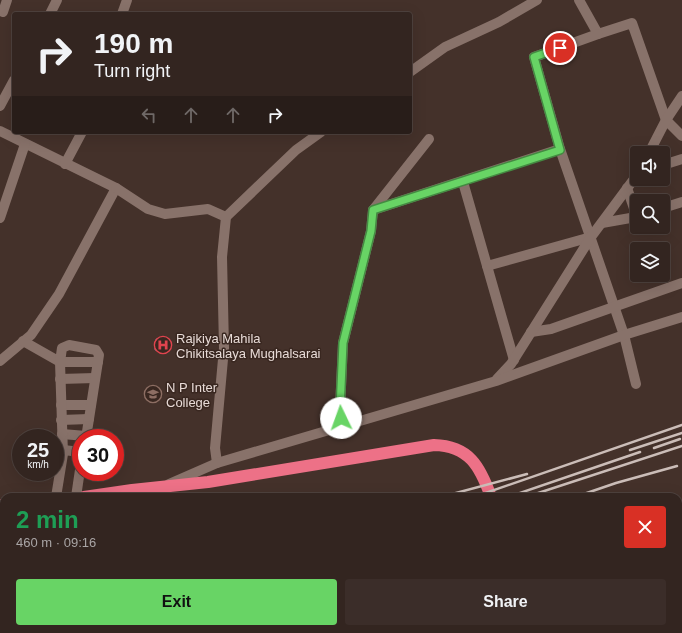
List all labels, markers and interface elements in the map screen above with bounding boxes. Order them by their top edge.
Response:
icon: right [28,28,80,80]
text: 190 m [94,28,173,59]
pin [543,31,577,65]
icon: arrive [549,37,571,59]
text: Turn right [94,61,170,81]
icon: left [138,104,160,126]
icon: ahead [180,104,202,126]
icon: ahead [222,104,244,126]
icon: right [264,104,286,126]
map controls [630,146,670,282]
button: sound [630,146,670,186]
button: search [630,194,670,234]
button: layers [630,242,670,282]
place label: Rajkiya Mahila Chikitsalaya Mughalsarai [176,331,321,361]
hospital icon: Rajkiya Mahila Chikitsalaya Mughalsarai [153,335,173,355]
place label: N P Inter College [166,380,218,410]
school or university icon: N P Inter College [143,384,163,404]
position arrow [320,397,362,439]
speed limit sign: 30 [72,429,124,481]
text: 25 [27,439,49,461]
text: km/h [27,459,49,470]
text: 2 min [16,506,79,533]
button: close [624,506,666,548]
text: 460 m · 09:16 [16,535,96,550]
button: Exit [16,579,337,625]
button: Share [345,579,666,625]

